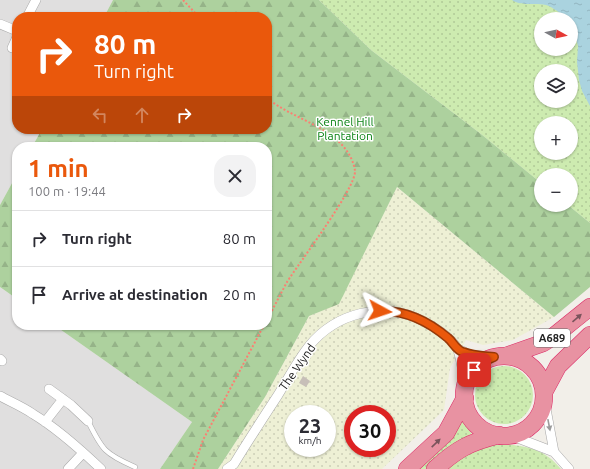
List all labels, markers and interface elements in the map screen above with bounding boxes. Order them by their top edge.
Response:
north arrow [534,12,578,56]
map controls [534,12,578,212]
icon: right [28,28,80,80]
text: 80 m [94,28,156,59]
text: Turn right [94,61,174,81]
button: layers [534,64,578,108]
icon: left [89,104,111,126]
icon: ahead [131,104,153,126]
icon: right [173,104,195,126]
park label: Kennel Hill Plantation [316,115,374,142]
button: + [534,116,578,160]
text: 1 min [28,155,89,182]
button: close [214,155,256,197]
button: − [534,168,578,212]
text: 100 m · 19:44 [28,184,106,198]
icon: right [28,228,50,250]
text: Turn right [62,230,132,247]
text: 80 m [223,230,256,247]
icon: arrive [28,284,50,306]
text: Arrive at destination [62,286,208,303]
text: 20 m [223,286,256,303]
position arrow [359,290,401,332]
one-way arrow [571,314,582,323]
road number: A689 [534,329,570,347]
street label: The Wynd [276,341,318,393]
pin [457,353,491,387]
icon: arrive [463,359,485,381]
speed limit sign: 30 [344,405,396,457]
text: 23 [299,414,321,437]
one-way arrow [547,419,553,431]
text: km/h [298,435,322,446]
one-way arrow [431,438,441,448]

